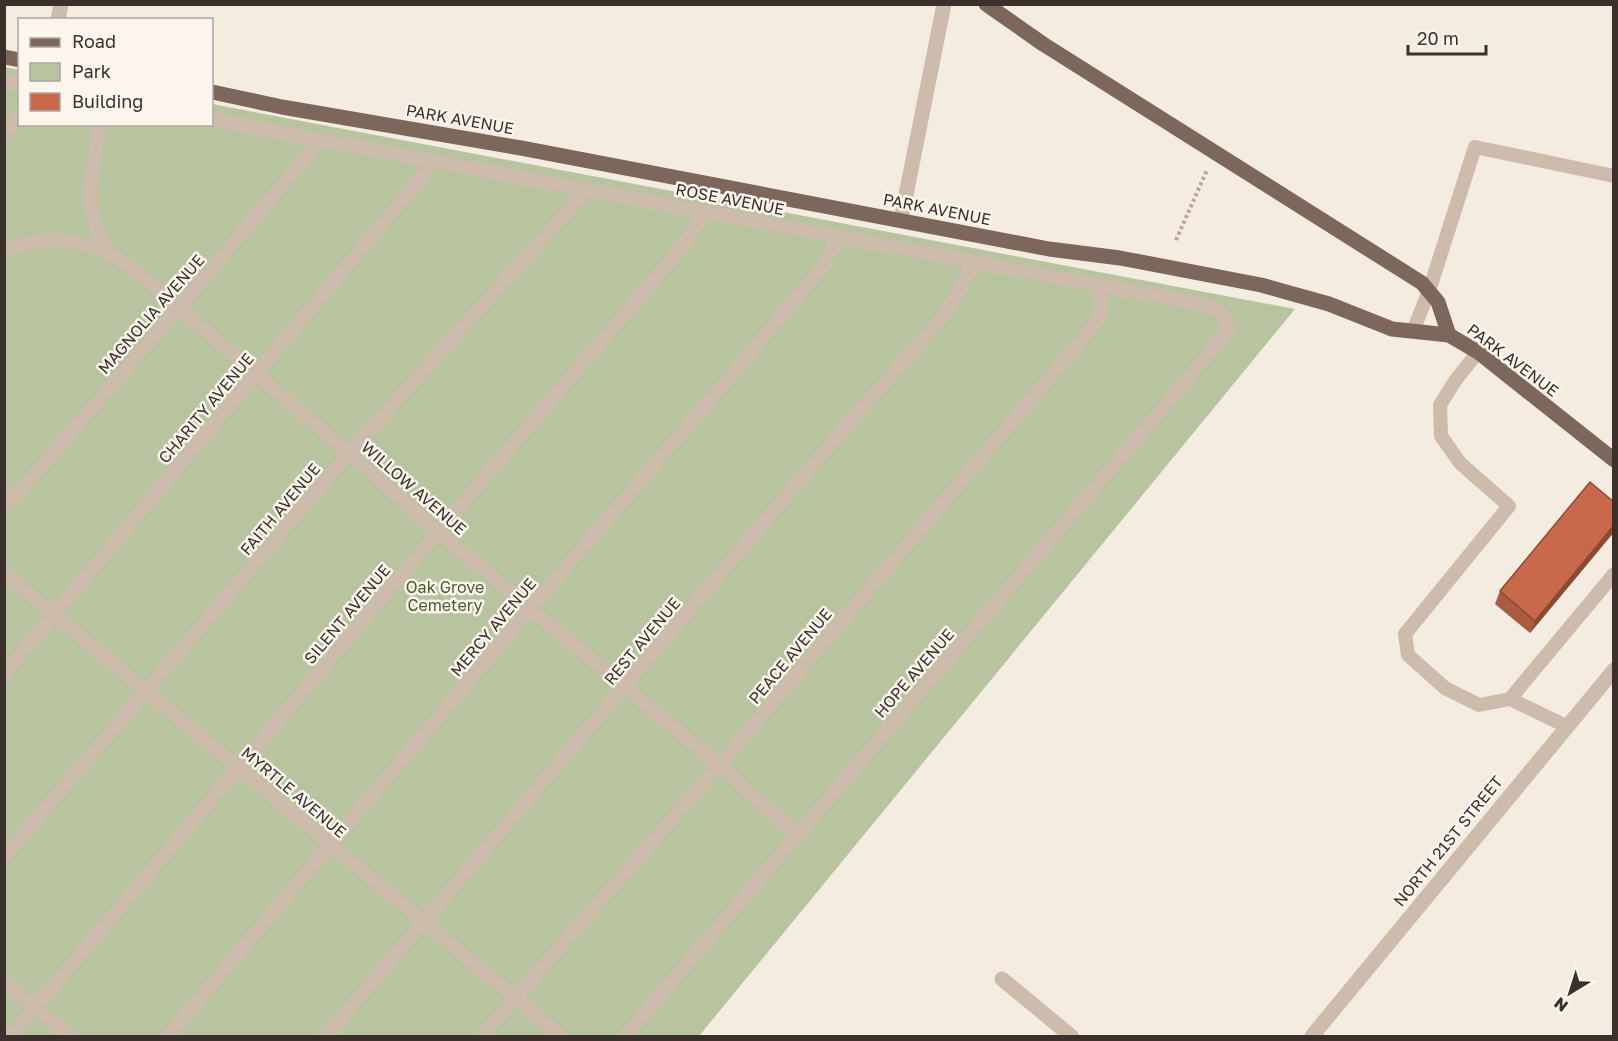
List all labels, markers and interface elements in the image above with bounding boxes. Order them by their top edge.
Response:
legend [18,18,213,126]
scale bar [1408,18,1486,56]
text: 20 m [1417,27,1459,49]
text: Road [72,30,116,52]
text: Park [72,60,111,82]
text: Building [72,90,143,112]
street label: PARK AVENUE [404,100,516,138]
street label: ROSE AVENUE [674,179,786,219]
street label: PARK AVENUE [881,189,993,229]
street label: MAGNOLIA AVENUE [94,250,208,378]
street label: PARK AVENUE [1463,319,1563,401]
street label: CHARITY AVENUE [154,349,258,467]
street label: WILLOW AVENUE [357,437,471,539]
street label: FAITH AVENUE [236,459,324,559]
street label: SILENT AVENUE [300,560,394,668]
street label: MERCY AVENUE [446,574,540,680]
park label: Oak Grove Cemetery [406,577,484,615]
street label: REST AVENUE [600,593,684,689]
street label: PEACE AVENUE [744,604,836,708]
street label: HOPE AVENUE [870,624,958,722]
street label: MYRTLE AVENUE [237,742,351,842]
street label: NORTH 21ST STREET [1389,772,1507,910]
north arrow [1540,963,1600,1023]
text: N [1550,993,1572,1016]

